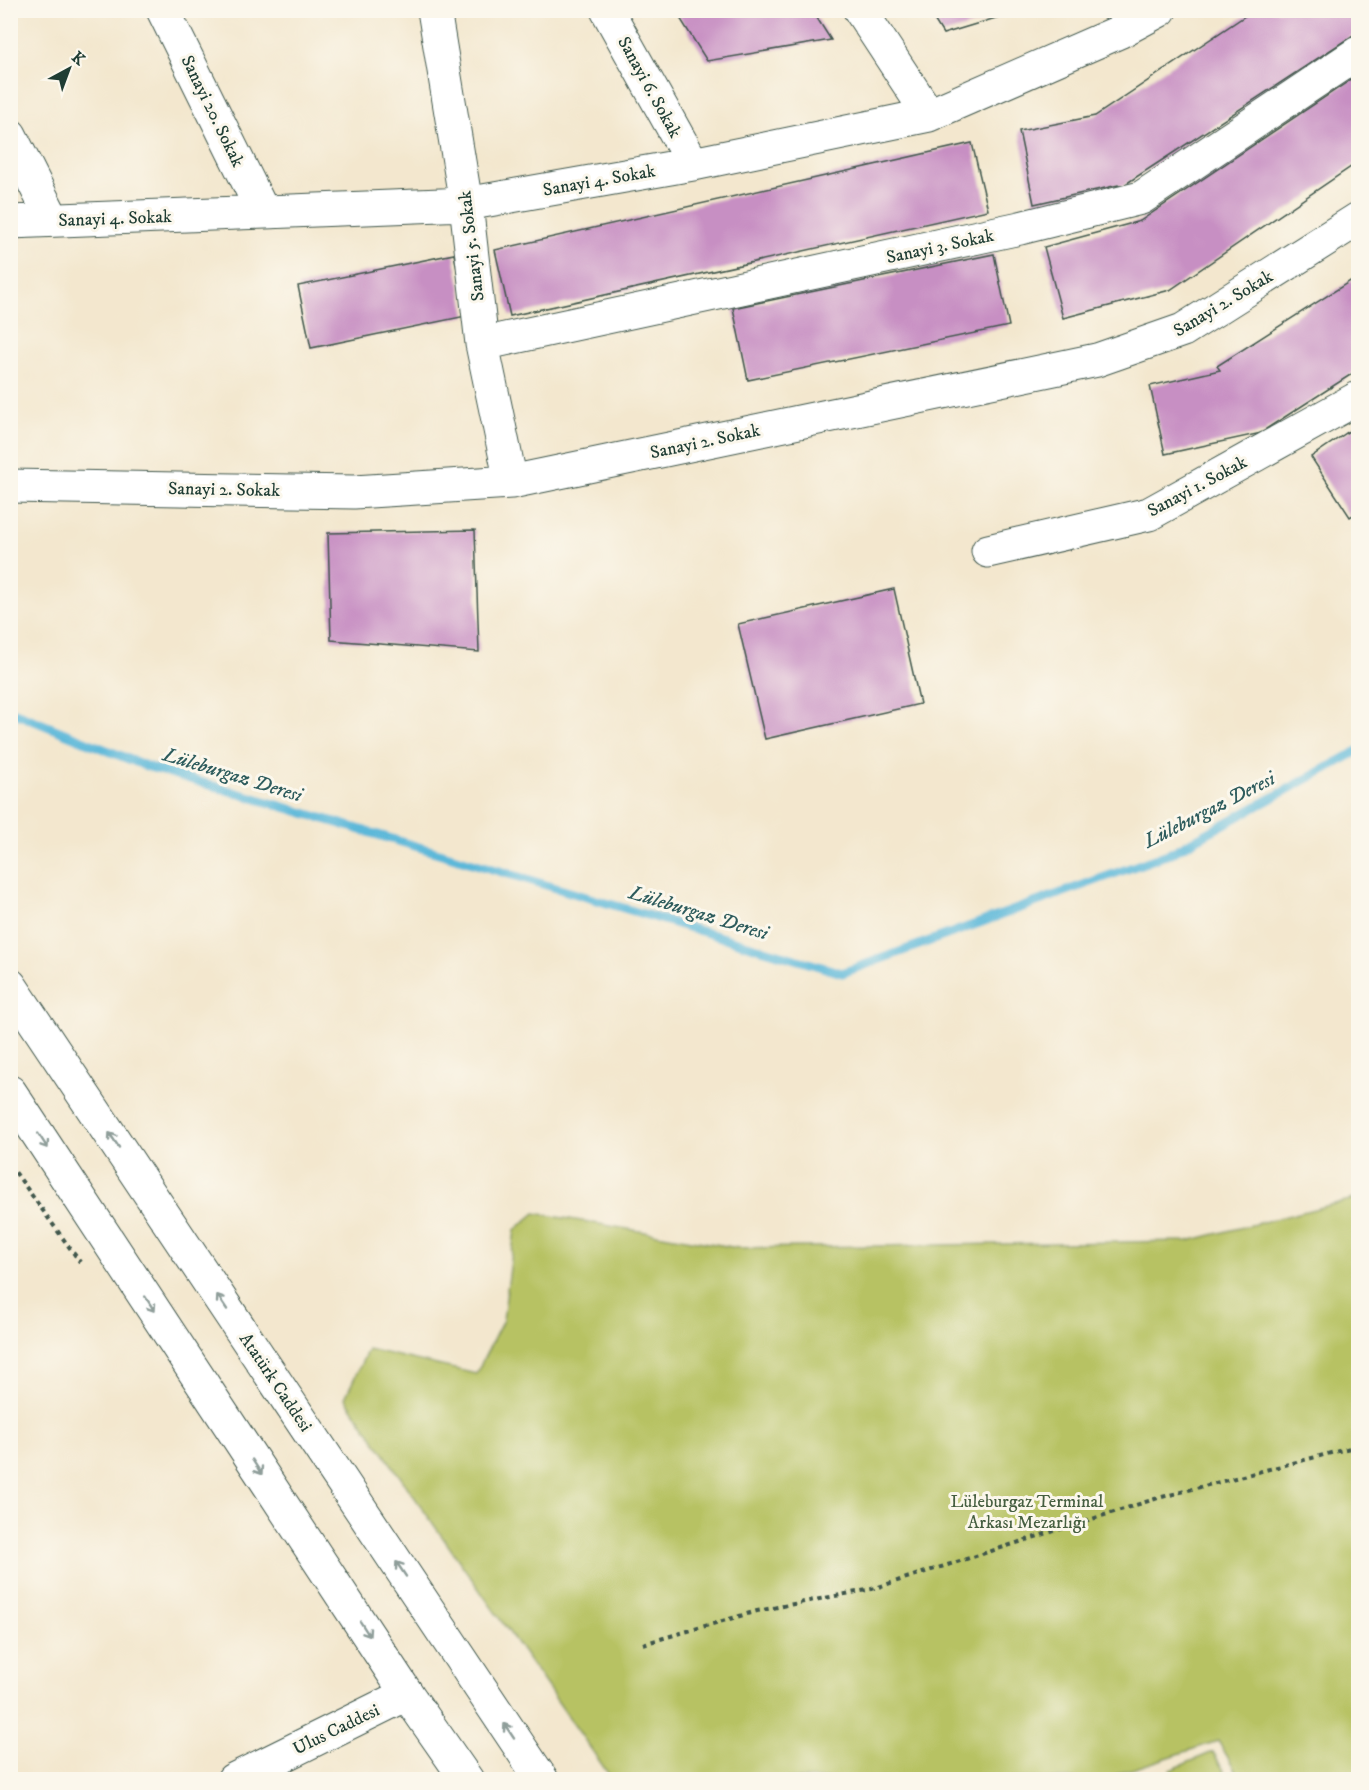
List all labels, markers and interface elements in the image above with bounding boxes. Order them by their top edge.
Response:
street label: Sanayi 6. Sokak [612,33,686,142]
north arrow [39,39,99,99]
text: K [67,47,90,70]
street label: Sanayi 20. Sokak [176,52,249,171]
street label: Sanayi 4. Sokak [541,160,657,202]
street label: Sanayi 5. Sokak [454,189,490,302]
street label: Sanayi 4. Sokak [58,206,172,232]
street label: Sanayi 3. Sokak [884,225,996,269]
street label: Sanayi 2. Sokak [1170,266,1277,342]
street label: Sanayi 2. Sokak [648,420,762,464]
street label: Sanayi 1. Sokak [1144,451,1251,522]
street label: Sanayi 2. Sokak [168,478,280,502]
water label: Lüleburgaz Deresi [159,742,307,809]
water label: Lüleburgaz Deresi [1139,766,1281,855]
water label: Lüleburgaz Deresi [625,880,773,947]
one-way arrow [37,1132,49,1149]
one-way arrow [108,1132,120,1149]
one-way arrow [216,1294,228,1311]
one-way arrow [144,1295,156,1312]
street label: Atatürk Caddesi [234,1329,316,1436]
one-way arrow [251,1458,264,1475]
park label: Lüleburgaz Terminal Arkası Mezarlığı [951,1491,1104,1534]
one-way arrow [395,1561,407,1578]
one-way arrow [358,1621,371,1638]
street label: Ulus Caddesi [290,1700,383,1760]
one-way arrow [503,1723,515,1740]

